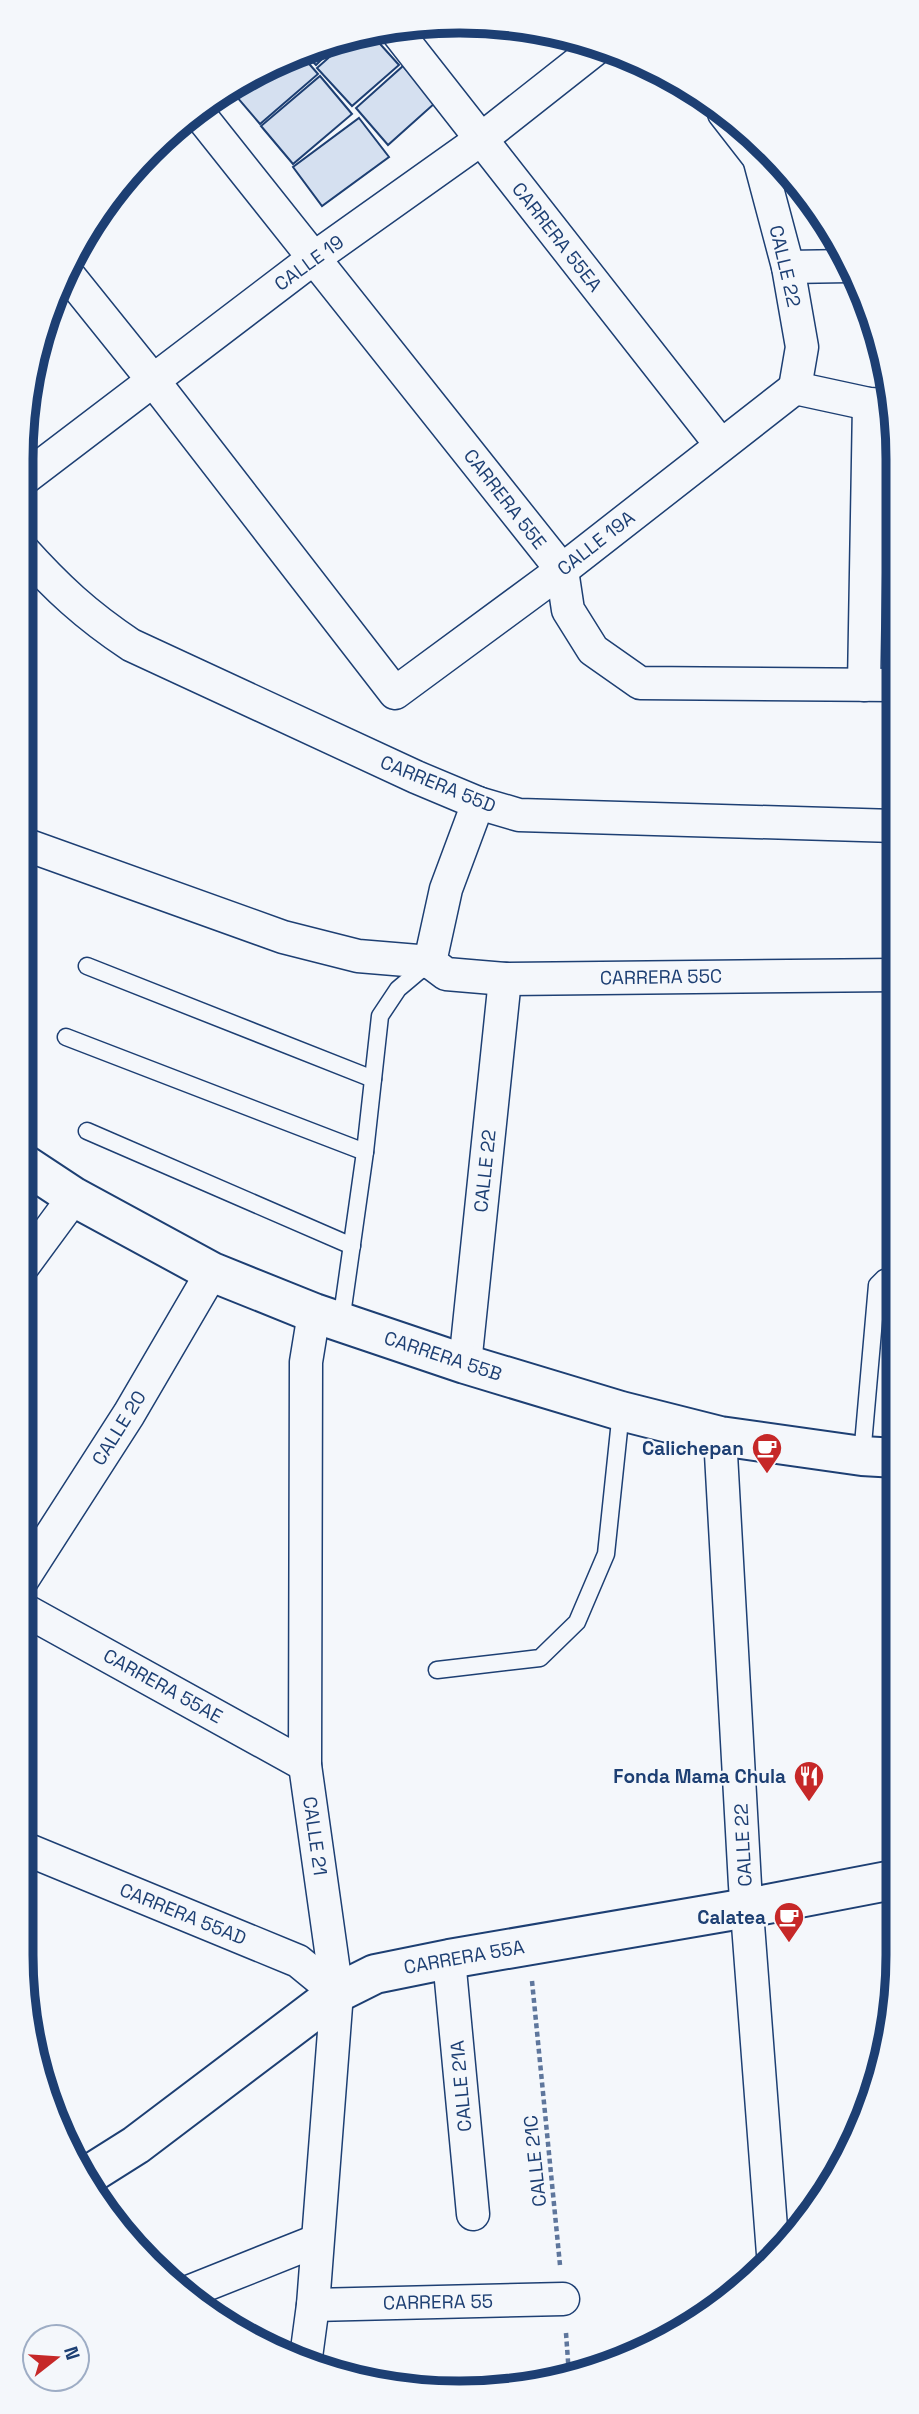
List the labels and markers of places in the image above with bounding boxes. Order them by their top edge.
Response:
cafe icon: Calichepan [750,1431,784,1475]
place label: Calichepan [642,1436,744,1461]
restaurant icon: Fonda Mama Chula [792,1759,826,1803]
place label: Fonda Mama Chula [613,1764,786,1789]
cafe icon: Calatea [772,1900,806,1944]
place label: Calatea [697,1905,766,1930]

